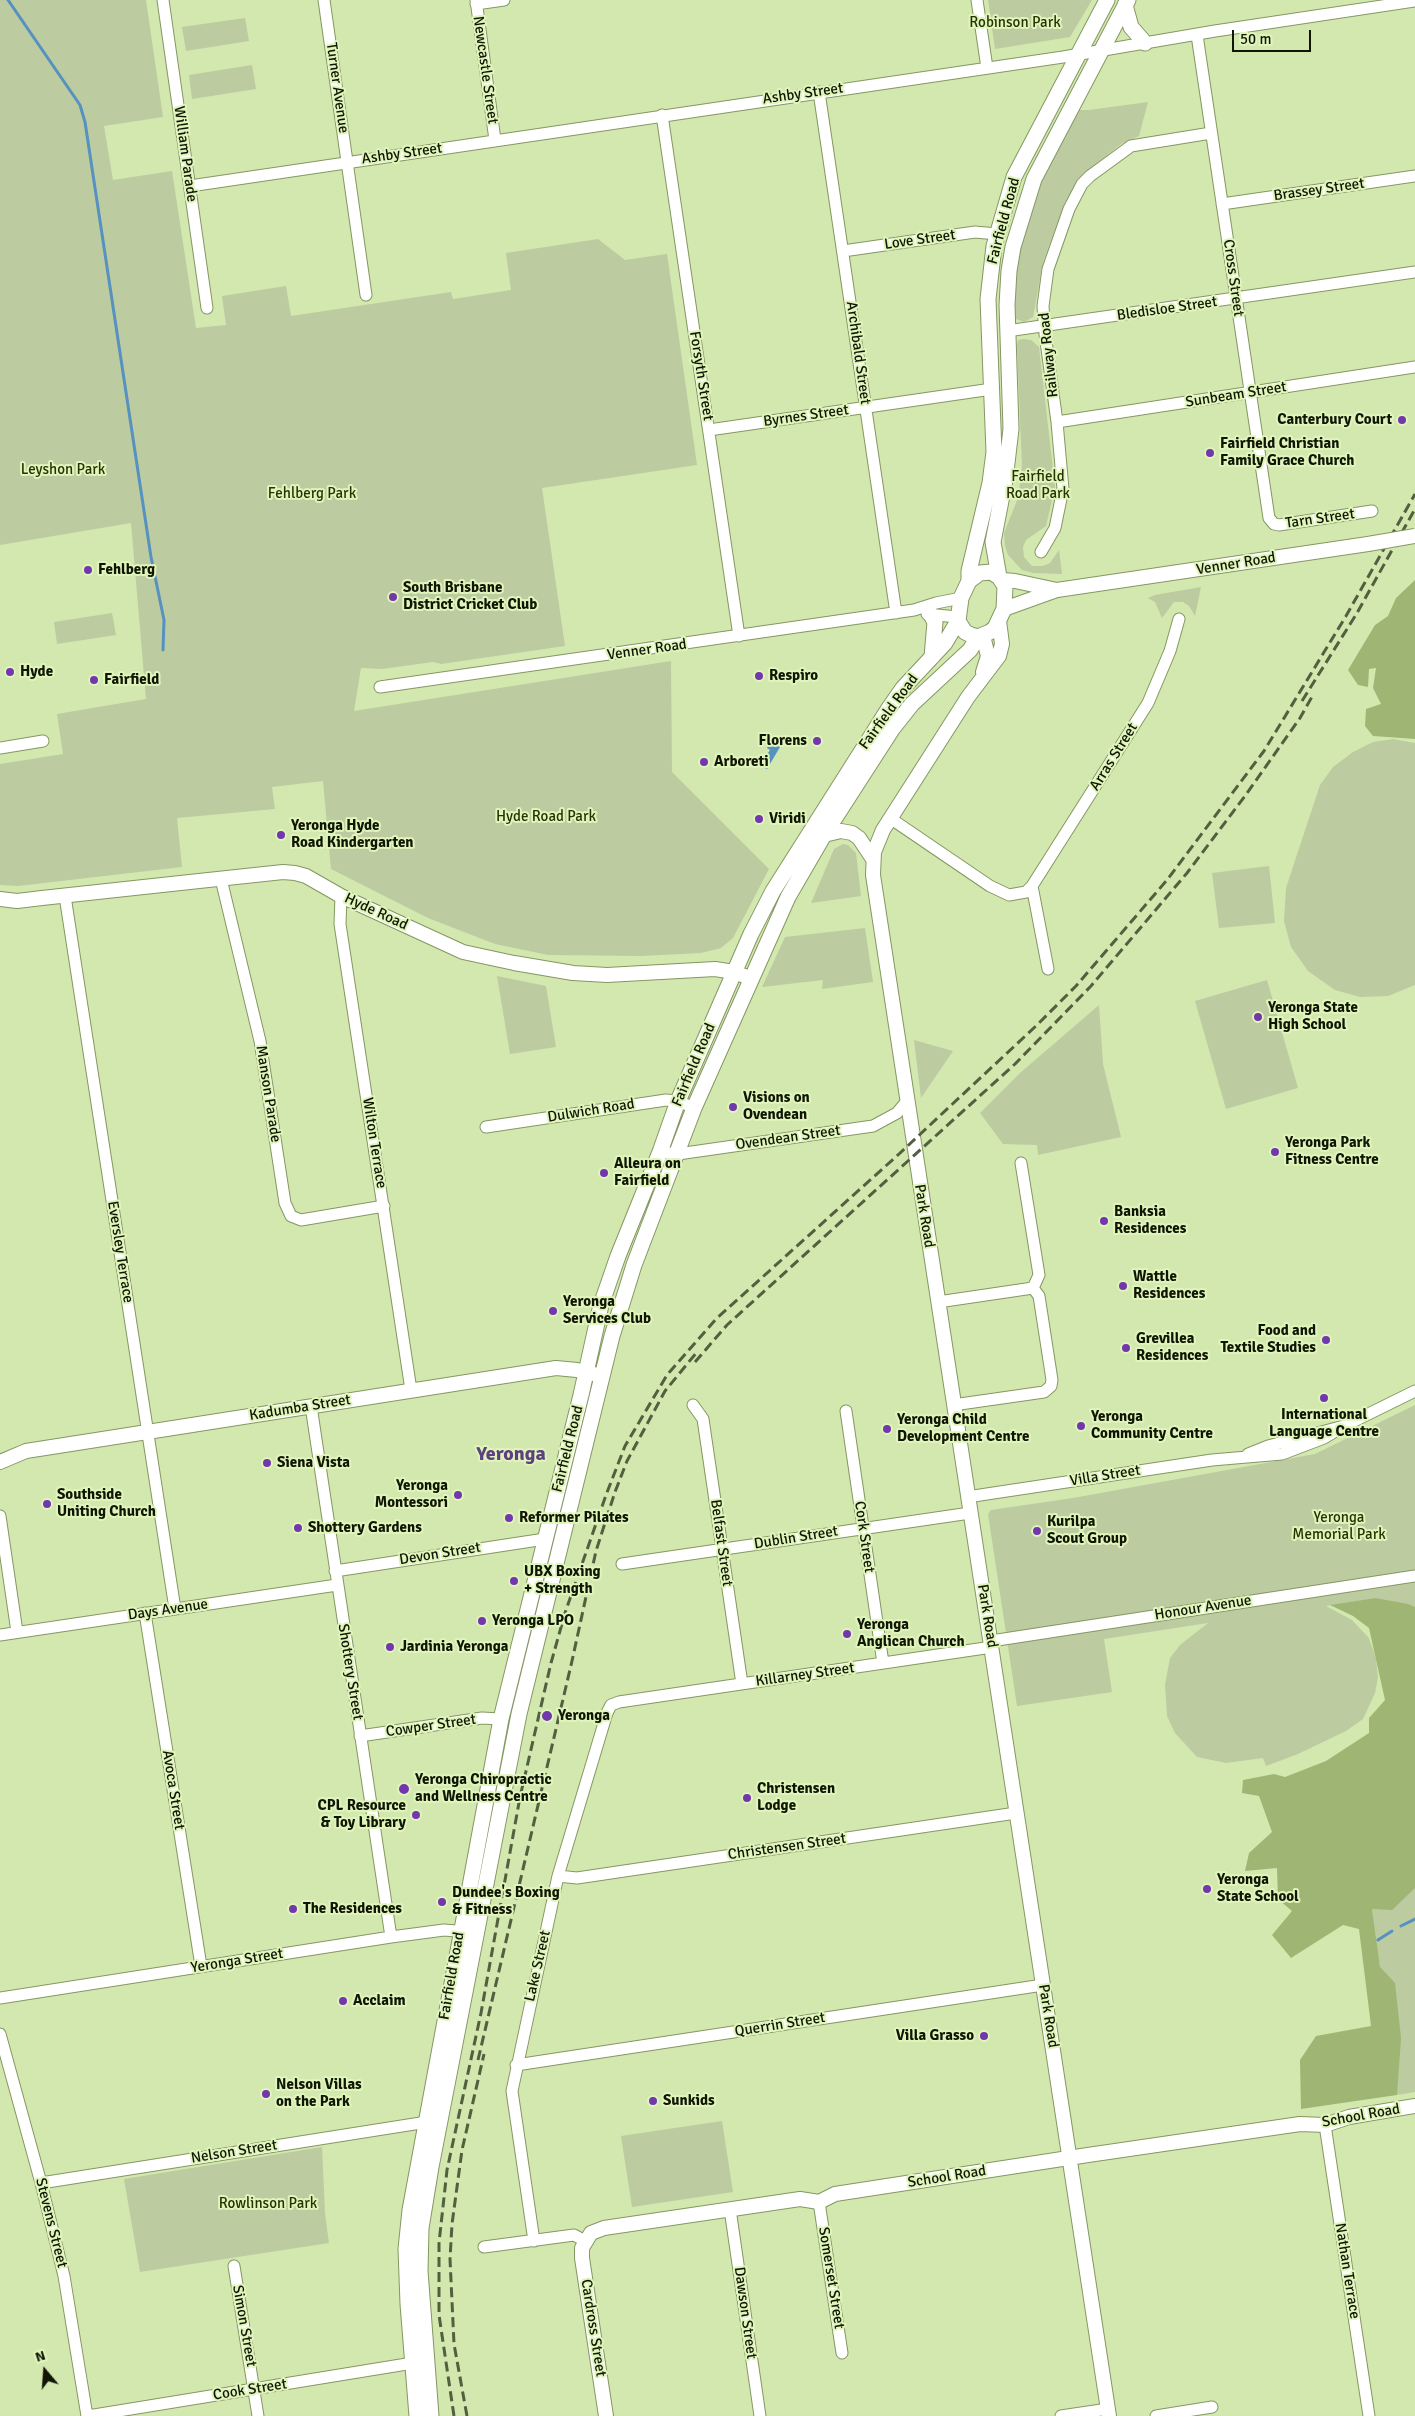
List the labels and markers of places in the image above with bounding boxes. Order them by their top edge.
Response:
place label: Canterbury Court [1277,411,1392,429]
marker: Canterbury Court [1396,414,1408,426]
place label: Fairfield Christian Family Grace Church [1220,435,1355,470]
marker: Fairfield Christian Family Grace Church [1204,447,1216,459]
place label: Fehlberg [98,561,155,579]
marker: Fehlberg [82,564,94,576]
place label: South Brisbane District Cricket Club [403,579,537,614]
marker: South Brisbane District Cricket Club [387,591,399,603]
place label: Hyde [20,663,53,681]
marker: Hyde [4,666,16,678]
place label: Respiro [769,667,818,685]
marker: Respiro [753,670,765,682]
place label: Fairfield [104,671,159,689]
marker: Fairfield [88,674,100,686]
place label: Florens [759,732,807,750]
marker: Florens [811,735,823,747]
place label: Arboreti [714,753,769,771]
marker: Arboreti [698,756,710,768]
place label: Viridi [769,810,806,828]
marker: Viridi [753,813,765,825]
place label: Yeronga Hyde Road Kindergarten [291,817,414,852]
marker: Yeronga Hyde Road Kindergarten [275,829,287,841]
place label: Yeronga State High School [1268,999,1358,1034]
marker: Yeronga State High School [1252,1011,1264,1023]
place label: Visions on Ovendean [743,1089,810,1124]
marker: Visions on Ovendean [727,1101,739,1113]
place label: Yeronga Park Fitness Centre [1285,1134,1379,1169]
marker: Yeronga Park Fitness Centre [1269,1146,1281,1158]
place label: Alleura on Fairfield [614,1155,681,1190]
marker: Alleura on Fairfield [598,1167,610,1179]
place label: Banksia Residences [1114,1203,1186,1238]
marker: Banksia Residences [1098,1215,1110,1227]
place label: Wattle Residences [1133,1268,1205,1303]
marker: Wattle Residences [1117,1280,1129,1292]
place label: Yeronga Services Club [563,1293,651,1328]
marker: Yeronga Services Club [547,1305,559,1317]
place label: Food and Textile Studies [1220,1322,1316,1357]
place label: Grevillea Residences [1136,1330,1208,1365]
marker: Food and Textile Studies [1320,1334,1332,1346]
marker: Grevillea Residences [1120,1342,1132,1354]
marker: International Language Centre [1318,1392,1330,1404]
place label: International Language Centre [1269,1406,1379,1441]
place label: Yeronga Community Centre [1091,1408,1213,1443]
place label: Yeronga Child Development Centre [897,1411,1029,1446]
marker: Yeronga Community Centre [1075,1420,1087,1432]
marker: Yeronga Child Development Centre [881,1423,893,1435]
place label: Siena Vista [277,1454,350,1472]
marker: Siena Vista [261,1457,273,1469]
place label: Yeronga Montessori [375,1477,448,1512]
place label: Southside Uniting Church [57,1486,156,1521]
marker: Yeronga Montessori [452,1489,464,1501]
marker: Southside Uniting Church [41,1498,53,1510]
place label: Reformer Pilates [519,1509,629,1527]
marker: Reformer Pilates [503,1512,515,1524]
place label: Kurilpa Scout Group [1047,1513,1127,1548]
place label: Shottery Gardens [308,1519,422,1537]
marker: Shottery Gardens [292,1522,304,1534]
marker: Kurilpa Scout Group [1031,1525,1043,1537]
place label: UBX Boxing + Strength [524,1563,601,1598]
marker: UBX Boxing + Strength [508,1575,520,1587]
place label: Yeronga LPO [492,1612,574,1630]
marker: Yeronga LPO [476,1615,488,1627]
place label: Yeronga Anglican Church [857,1616,965,1651]
marker: Yeronga Anglican Church [841,1628,853,1640]
place label: Jardinia Yeronga [400,1638,509,1656]
marker: Jardinia Yeronga [384,1641,396,1653]
place label: Yeronga [558,1707,610,1725]
marker: Yeronga [540,1709,554,1723]
place label: Yeronga Chiropractic and Wellness Centre [415,1771,552,1806]
place label: Christensen Lodge [757,1780,835,1815]
marker: Yeronga Chiropractic and Wellness Centre [397,1782,411,1796]
marker: Christensen Lodge [741,1792,753,1804]
place label: CPL Resource & Toy Library [318,1797,406,1832]
marker: CPL Resource & Toy Library [410,1809,422,1821]
place label: Yeronga State School [1217,1871,1299,1906]
marker: Yeronga State School [1201,1883,1213,1895]
place label: Dundee's Boxing & Fitness [452,1884,560,1919]
marker: Dundee's Boxing & Fitness [436,1896,448,1908]
place label: The Residences [303,1900,402,1918]
marker: The Residences [287,1903,299,1915]
place label: Acclaim [353,1992,406,2010]
marker: Acclaim [337,1995,349,2007]
place label: Villa Grasso [896,2027,974,2045]
marker: Villa Grasso [978,2030,990,2042]
place label: Nelson Villas on the Park [276,2076,362,2111]
marker: Nelson Villas on the Park [260,2088,272,2100]
place label: Sunkids [663,2092,715,2110]
marker: Sunkids [647,2095,659,2107]

